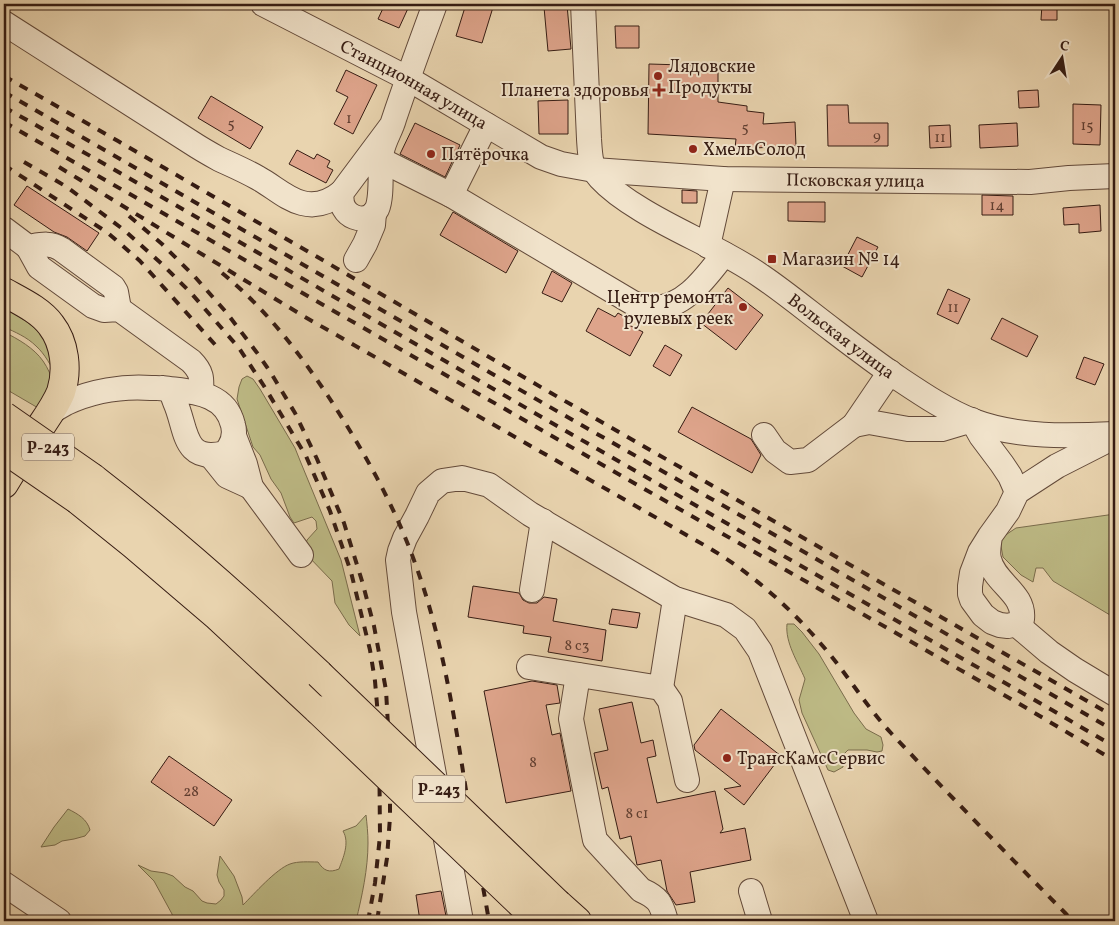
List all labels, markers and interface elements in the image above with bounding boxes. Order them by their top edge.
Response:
north arrow [1036,32,1086,82]
street label: Станционная улица [335,35,492,137]
text: С [1058,37,1071,57]
place label: Лядовские Продукты [668,55,756,101]
marker: Лядовские Продукты [652,70,664,82]
place label: Планета здоровья [501,79,649,104]
marker: Планета здоровья [653,84,665,96]
house number: 1 [346,109,352,130]
house number: 5 [227,114,235,135]
house number: 15 [1080,116,1094,137]
house number: 5 [741,118,749,139]
house number: 9 [873,126,881,147]
house number: 11 [934,128,946,149]
place label: ХмельСолод [703,138,805,163]
place label: Пятёрочка [441,143,529,168]
marker: ХмельСолод [687,143,699,155]
marker: Пятёрочка [425,148,437,160]
street label: Псковская улица [786,169,925,195]
house number: 14 [990,196,1004,217]
place label: Магазин № 14 [782,248,900,273]
marker: Магазин № 14 [766,253,778,265]
place label: Центр ремонта рулевых реек [607,286,733,332]
street label: Вольская улица [782,288,899,386]
house number: 11 [947,298,959,319]
marker: Центр ремонта рулевых реек [737,301,749,313]
road number: Р-243 [22,434,74,461]
house number: 8 с3 [564,636,590,657]
place label: ТрансКамсСервис [737,747,885,772]
marker: ТрансКамсСервис [721,752,733,764]
house number: 8 [529,753,537,774]
road number: Р-243 [413,776,465,802]
house number: 28 [183,782,199,803]
house number: 8 с1 [625,804,649,825]

